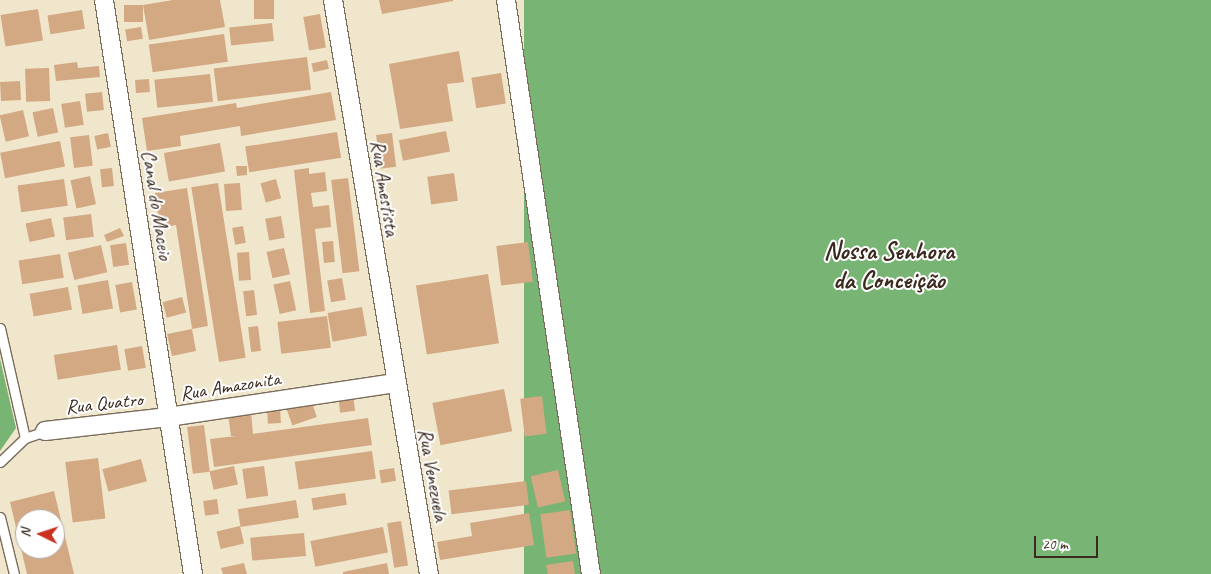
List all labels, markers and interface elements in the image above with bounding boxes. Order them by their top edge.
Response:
street label: Rua Amestista [366,138,404,238]
street label: Canal do Maceio [136,148,178,262]
district label: Nossa Senhora da Conceição [824,237,954,296]
street label: Rua Amazonita [178,366,282,406]
street label: Rua Quatro [65,387,143,419]
street label: Rua Venezuela [413,427,453,523]
north arrow [15,509,65,559]
scale bar [1036,526,1100,558]
text: N [17,528,34,538]
text: 20 m [1042,535,1068,554]

